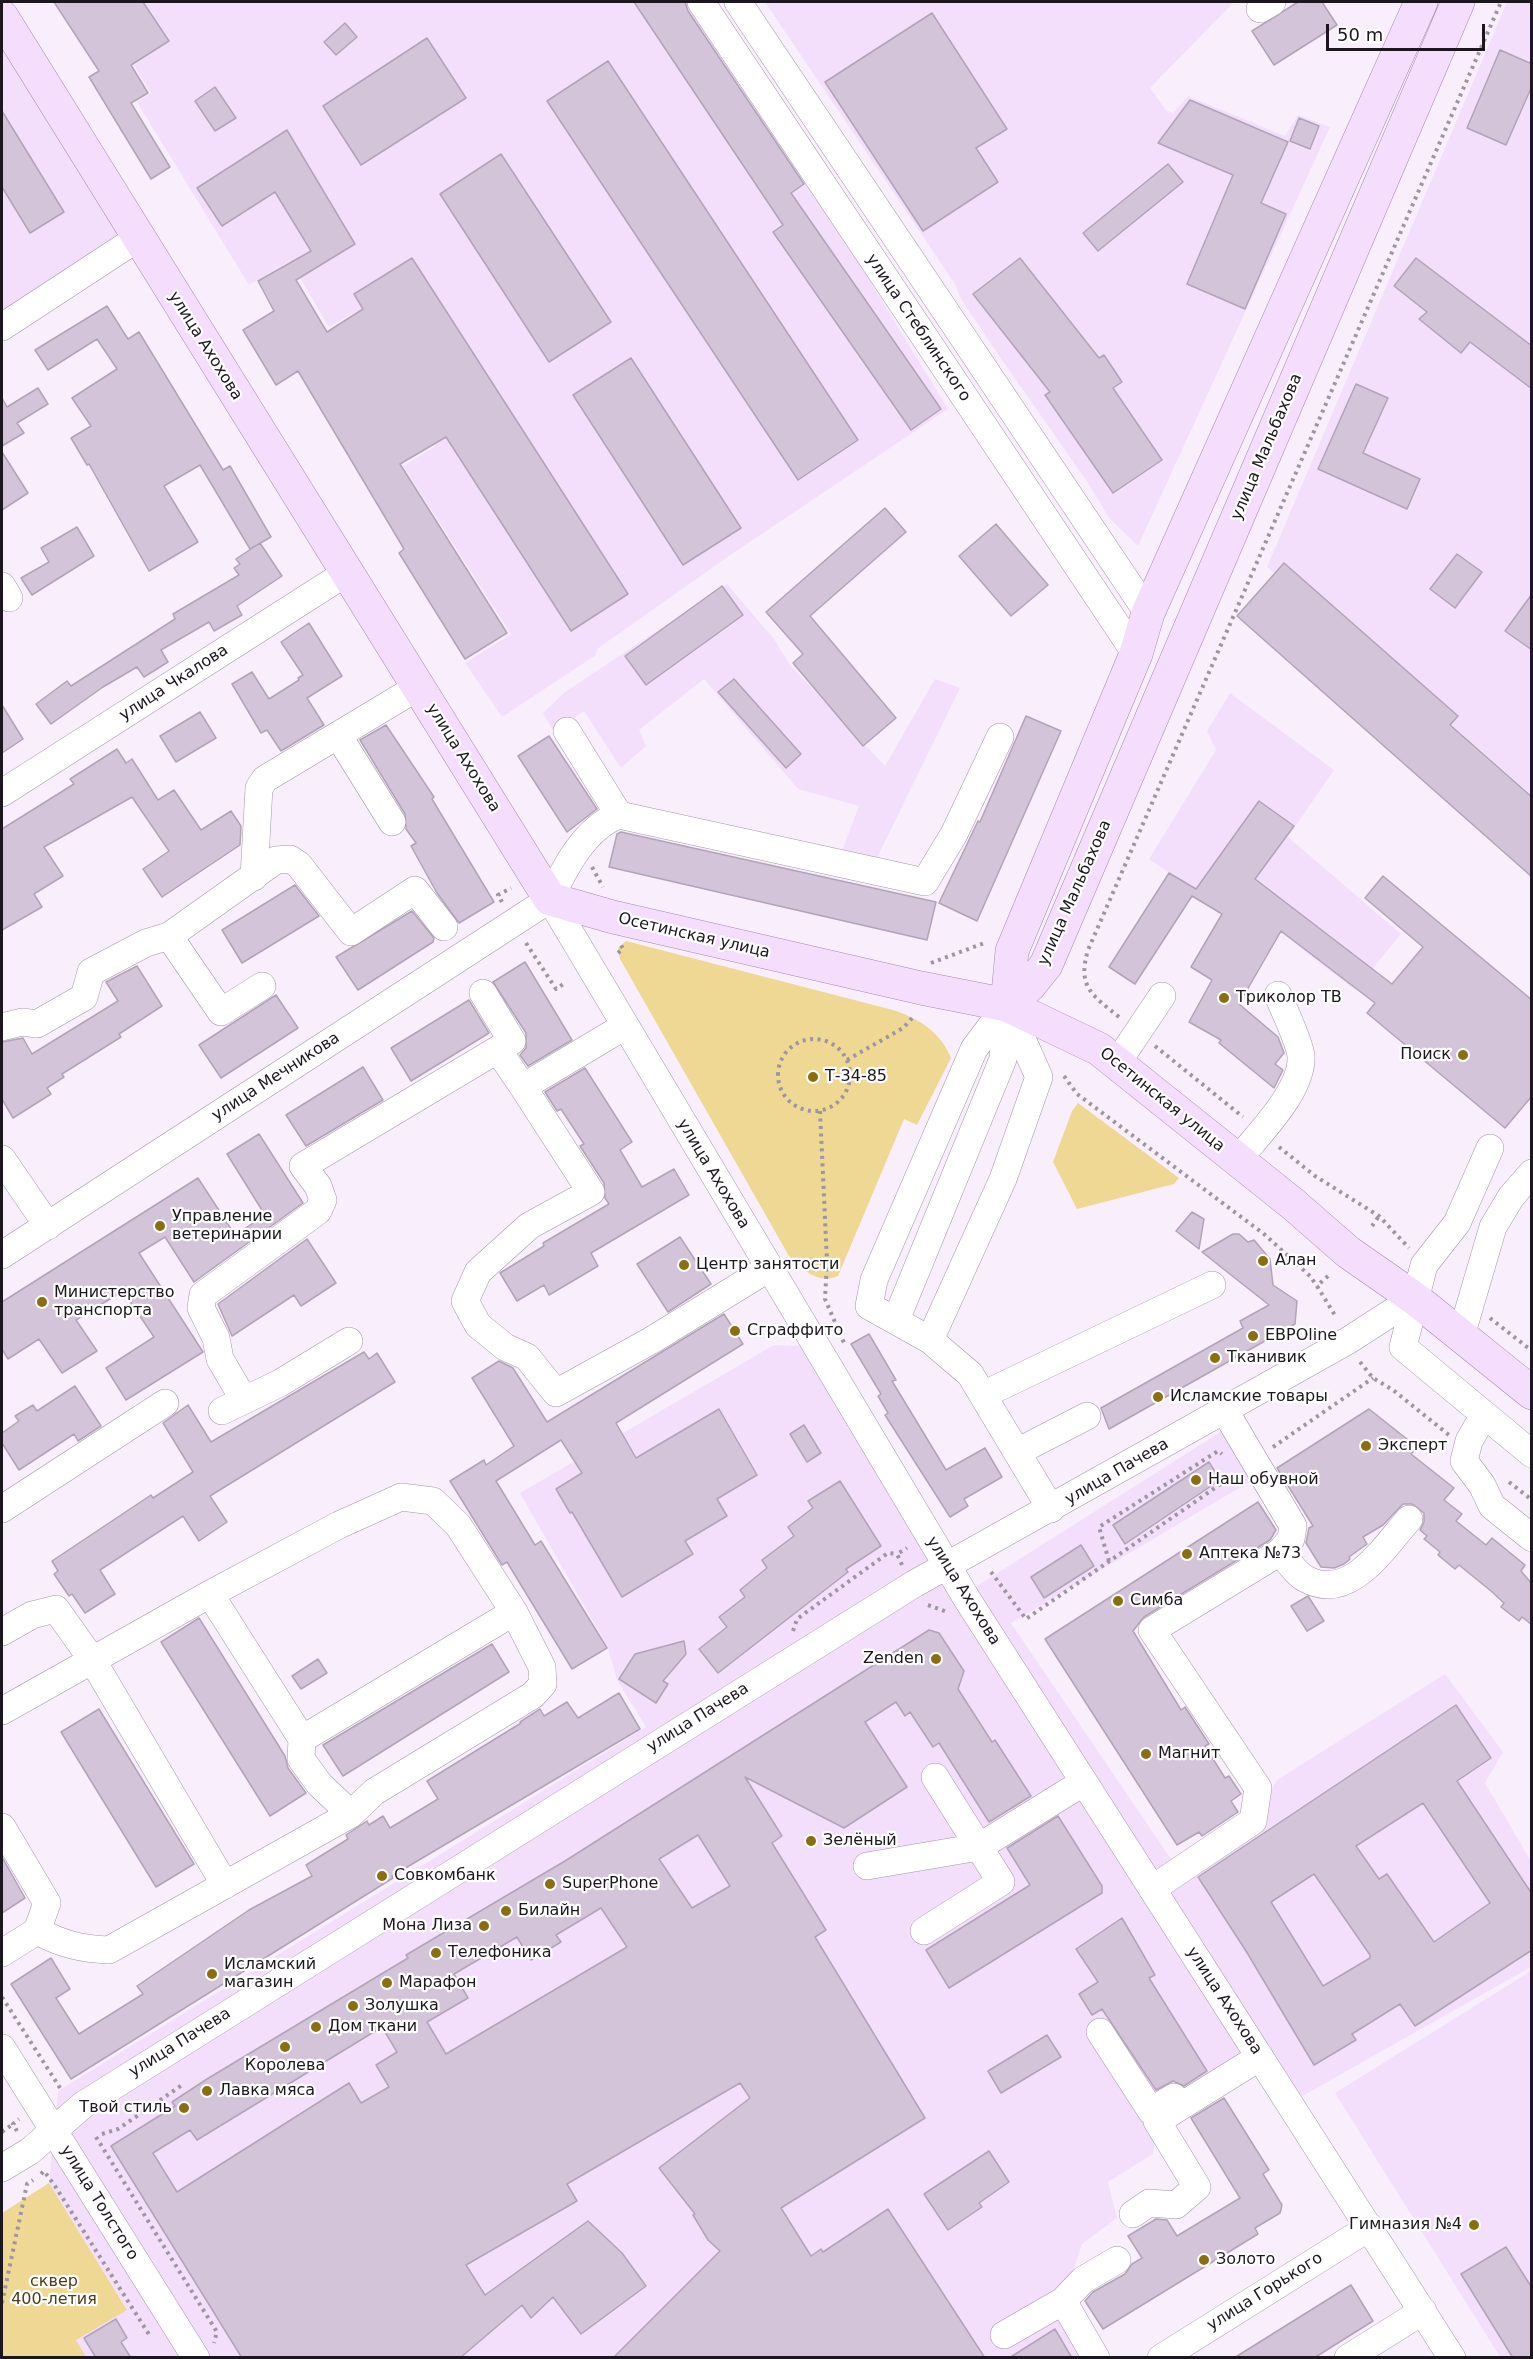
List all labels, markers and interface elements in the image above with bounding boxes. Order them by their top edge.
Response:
scale bar [1329,12,1488,50]
text: 50 m [1337,24,1383,45]
street label: улица Стеблинского [862,251,974,405]
street label: улица Ахохова [164,288,246,404]
street label: улица Мальбахова [1227,371,1307,523]
street label: улица Чкалова [116,641,232,725]
street label: улица Ахохова [422,700,504,816]
street label: улица Мальбахова [1034,817,1116,969]
street label: Осетинская улица [616,909,772,963]
place label: Триколор ТВ [1236,988,1342,1008]
marker: Триколор ТВ [1217,991,1231,1005]
street label: улица Мечникова [208,1029,344,1125]
street label: Осетинская улица [1096,1044,1228,1156]
place label: Поиск [1400,1045,1451,1065]
marker: Поиск [1456,1048,1470,1062]
place label: Т-34-85 [825,1067,887,1087]
marker: Т-34-85 [806,1070,820,1084]
street label: улица Ахохова [673,1116,753,1232]
place label: Управление ветеринарии [172,1207,282,1245]
marker: Управление ветеринарии [153,1219,167,1233]
place label: Алан [1275,1251,1316,1271]
marker: Алан [1256,1254,1270,1268]
place label: Центр занятости [696,1255,839,1275]
marker: Центр занятости [677,1258,691,1272]
place label: Министерство транспорта [54,1283,175,1321]
marker: Министерство транспорта [35,1295,49,1309]
place label: Сграффито [747,1321,843,1341]
marker: Сграффито [728,1324,742,1338]
place label: ЕВРОline [1265,1326,1337,1346]
marker: ЕВРОline [1246,1329,1260,1343]
place label: Тканивик [1227,1348,1307,1368]
marker: Тканивик [1208,1351,1222,1365]
place label: Исламские товары [1170,1387,1328,1407]
marker: Исламские товары [1151,1390,1165,1404]
street label: улица Пачева [1062,1435,1172,1509]
place label: Эксперт [1378,1436,1447,1456]
marker: Эксперт [1359,1439,1373,1453]
place label: Наш обувной [1208,1470,1319,1490]
marker: Наш обувной [1189,1473,1203,1487]
street label: улица Ахохова [922,1533,1004,1649]
place label: Аптека №73 [1199,1544,1301,1564]
marker: Аптека №73 [1180,1547,1194,1561]
place label: Симба [1130,1591,1183,1611]
marker: Симба [1111,1594,1125,1608]
place label: Zenden [863,1649,924,1669]
marker: Zenden [929,1652,943,1666]
street label: улица Пачева [644,1679,752,1757]
place label: Магнит [1158,1744,1220,1764]
marker: Магнит [1139,1747,1153,1761]
place label: Зелёный [823,1831,897,1851]
marker: Зелёный [804,1834,818,1848]
place label: Совкомбанк [394,1866,496,1886]
marker: Совкомбанк [375,1869,389,1883]
place label: SuperPhone [562,1874,658,1894]
marker: SuperPhone [543,1877,557,1891]
place label: Билайн [518,1901,580,1921]
marker: Билайн [499,1904,513,1918]
place label: Мона Лиза [382,1916,472,1936]
marker: Мона Лиза [477,1919,491,1933]
place label: Телефоника [448,1943,551,1963]
street label: улица Ахохова [1182,1944,1266,2058]
marker: Телефоника [429,1946,443,1960]
place label: Исламский магазин [224,1955,316,1993]
marker: Исламский магазин [205,1967,219,1981]
place label: Марафон [399,1973,476,1993]
marker: Марафон [380,1976,394,1990]
place label: Золушка [365,1996,439,2016]
marker: Золушка [346,1999,360,2013]
street label: улица Пачева [126,2004,234,2082]
place label: Дом ткани [328,2017,417,2037]
marker: Дом ткани [309,2020,323,2034]
marker: Королева [278,2040,292,2054]
place label: Королева [245,2056,325,2076]
place label: Лавка мяса [219,2081,315,2101]
marker: Лавка мяса [200,2084,214,2098]
place label: Твой стиль [79,2098,172,2118]
marker: Твой стиль [177,2101,191,2115]
street label: улица Толстого [56,2142,142,2264]
place label: Гимназия №4 [1349,2215,1462,2235]
marker: Гимназия №4 [1467,2218,1481,2232]
street label: улица Горького [1204,2249,1326,2335]
place label: Золото [1216,2250,1275,2270]
marker: Золото [1197,2253,1211,2267]
park label: сквер 400-летия [11,2272,97,2310]

